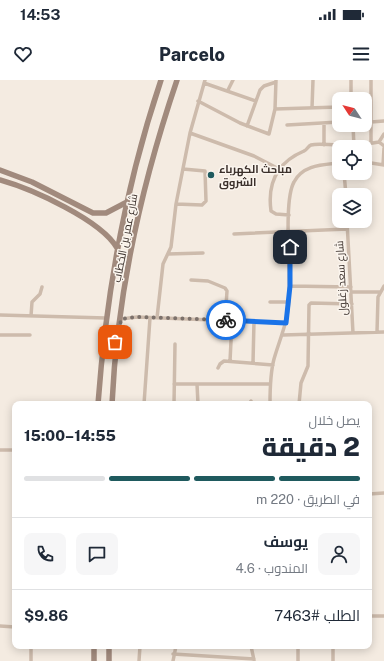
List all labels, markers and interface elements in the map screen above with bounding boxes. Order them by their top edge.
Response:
text: 14:53 [20,6,60,23]
icon: heart [12,43,34,65]
icon: menu [350,43,372,65]
text: Parcelo [159,44,225,65]
north arrow [332,92,372,132]
map controls [332,92,372,228]
button: locate [332,140,372,180]
place label: مباحث الكهرباء الشروق [219,163,292,190]
marker: مباحث الكهرباء الشروق [206,170,216,180]
button: layers [332,188,372,228]
street label: شارع عمر بن الخطاب [111,193,141,284]
pin [273,230,307,264]
icon: home [279,236,301,258]
street label: شارع سعد زغلول [333,240,351,316]
courier [206,300,246,340]
icon: bike [215,309,237,331]
pin [98,325,132,359]
icon: bag [104,331,126,353]
text: يصل خلال [309,413,360,428]
text: 14:55–15:00 [24,427,116,444]
text: 2 دقيقة [262,431,360,462]
text: في الطريق · 220 m [256,492,360,507]
button: phone [24,533,66,575]
button: chat [76,533,118,575]
text: يوسف [263,533,308,550]
button: person [318,533,360,575]
text: المندوب · 4.6 [236,561,308,576]
text: $9.86 [24,607,68,624]
text: الطلب #7463 [274,607,360,624]

